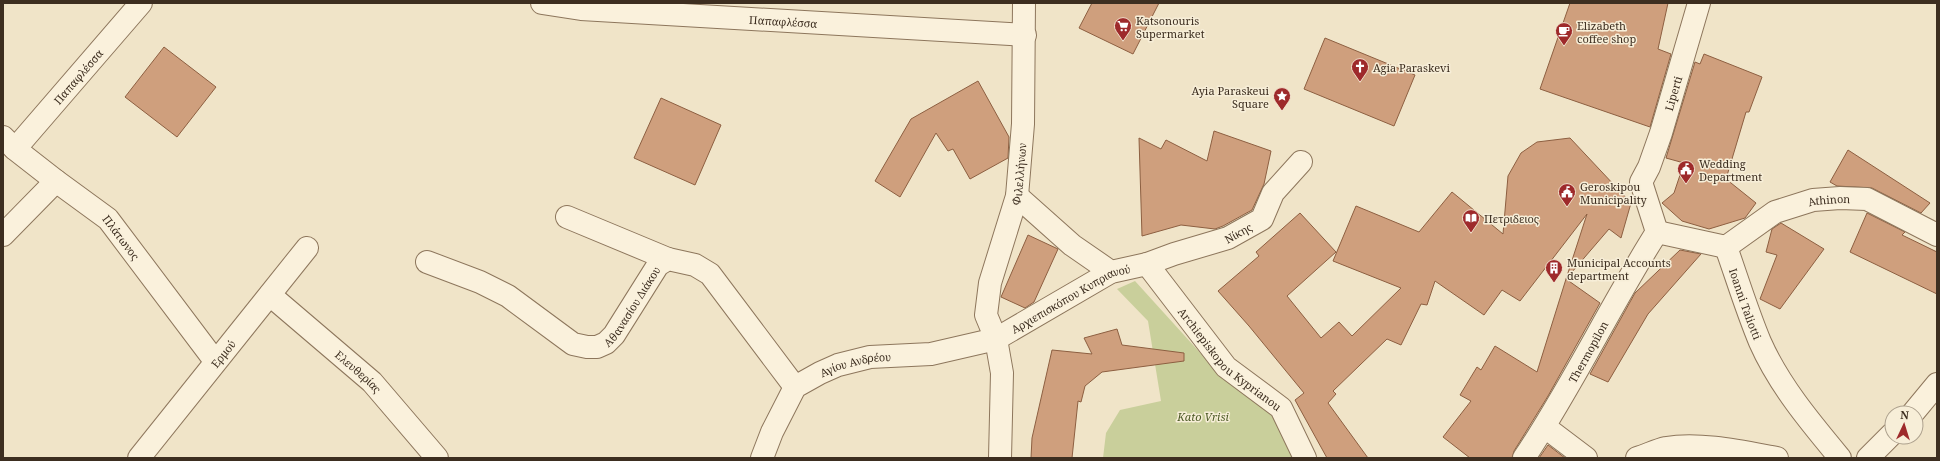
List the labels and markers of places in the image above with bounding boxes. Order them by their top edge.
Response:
place label: Katsonouris Supermarket [1136,13,1205,41]
supermarket icon: Katsonouris Supermarket [1113,16,1133,41]
place label: Elizabeth coffee shop [1577,18,1636,46]
cafe icon: Elizabeth coffee shop [1554,21,1574,46]
church icon: Agia Paraskevi [1350,57,1370,82]
place label: Agia Paraskevi [1373,60,1450,75]
place label: Ayia Paraskeui Square [1191,83,1269,111]
place icon: Ayia Paraskeui Square [1272,86,1292,111]
place label: Wedding Department [1699,156,1762,184]
public building icon: Wedding Department [1676,159,1696,184]
place label: Geroskipou Municipality [1580,179,1648,207]
public building icon: Geroskipou Municipality [1557,182,1577,207]
library icon: Πετριδειος [1461,208,1481,233]
place label: Πετριδειος [1484,211,1539,226]
place label: Municipal Accounts department [1567,255,1671,283]
building icon: Municipal Accounts department [1544,258,1564,283]

